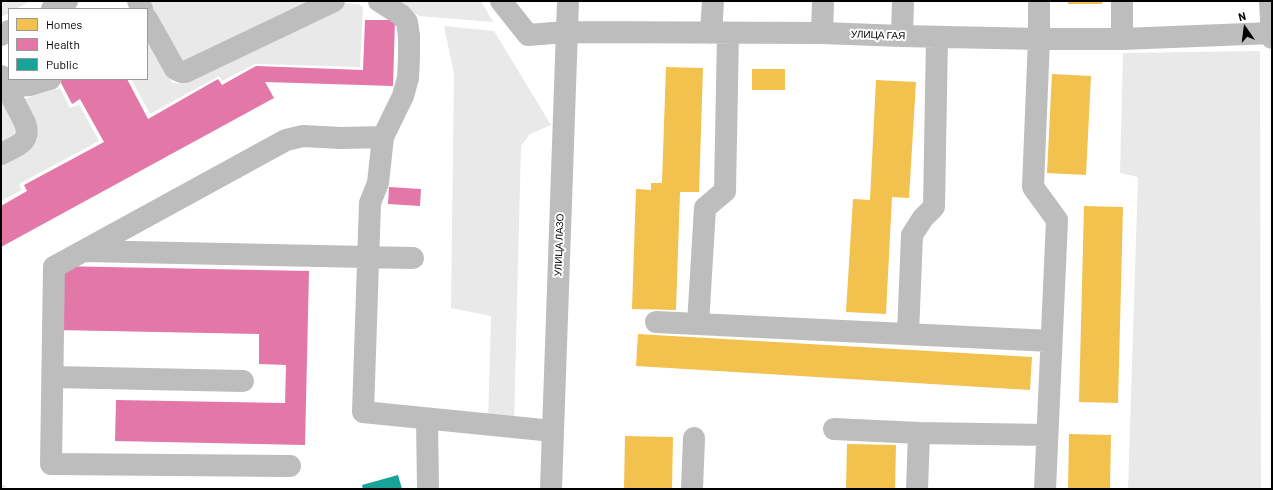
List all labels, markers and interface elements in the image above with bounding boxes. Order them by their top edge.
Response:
legend [8,8,148,80]
north arrow [1225,8,1265,48]
text: N [1237,9,1247,23]
text: Homes [46,17,82,31]
street label: УЛИЦА ГАЯ [851,28,905,42]
text: Health [46,37,80,51]
text: Public [46,57,78,71]
street label: УЛИЦА ЛАЗО [552,213,566,277]

